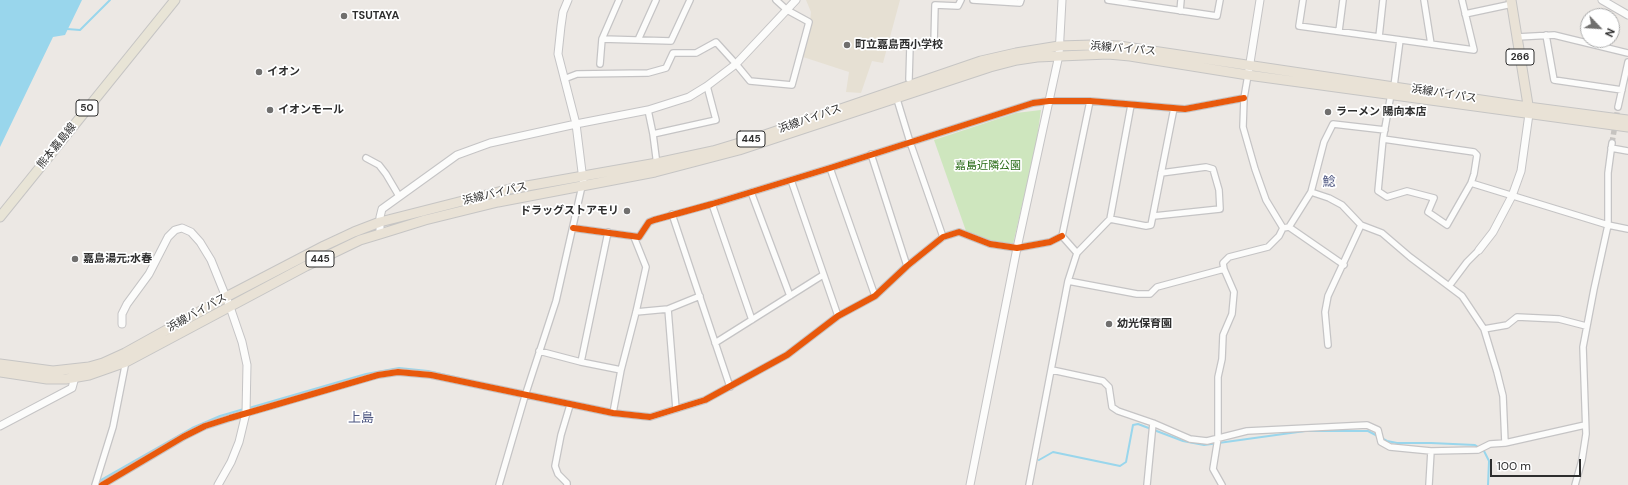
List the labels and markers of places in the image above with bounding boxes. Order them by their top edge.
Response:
place label: TSUTAYA [352,9,399,23]
marker: TSUTAYA [339,11,349,21]
place label: 町立嘉島西小学校 [855,38,943,52]
marker: 町立嘉島西小学校 [842,40,852,50]
place label: イオン [267,65,300,79]
marker: イオン [254,67,264,77]
place label: イオンモール [278,103,344,117]
marker: イオンモール [265,105,275,115]
place label: ラーメン 陽向本店 [1336,105,1427,119]
marker: ラーメン 陽向本店 [1323,107,1333,117]
place label: ドラッグストアモリ [520,204,619,218]
marker: ドラッグストアモリ [622,206,632,216]
place label: 嘉島湯元;水春 [83,252,152,266]
marker: 嘉島湯元;水春 [70,254,80,264]
place label: 幼光保育園 [1117,317,1172,331]
marker: 幼光保育園 [1104,319,1114,329]

